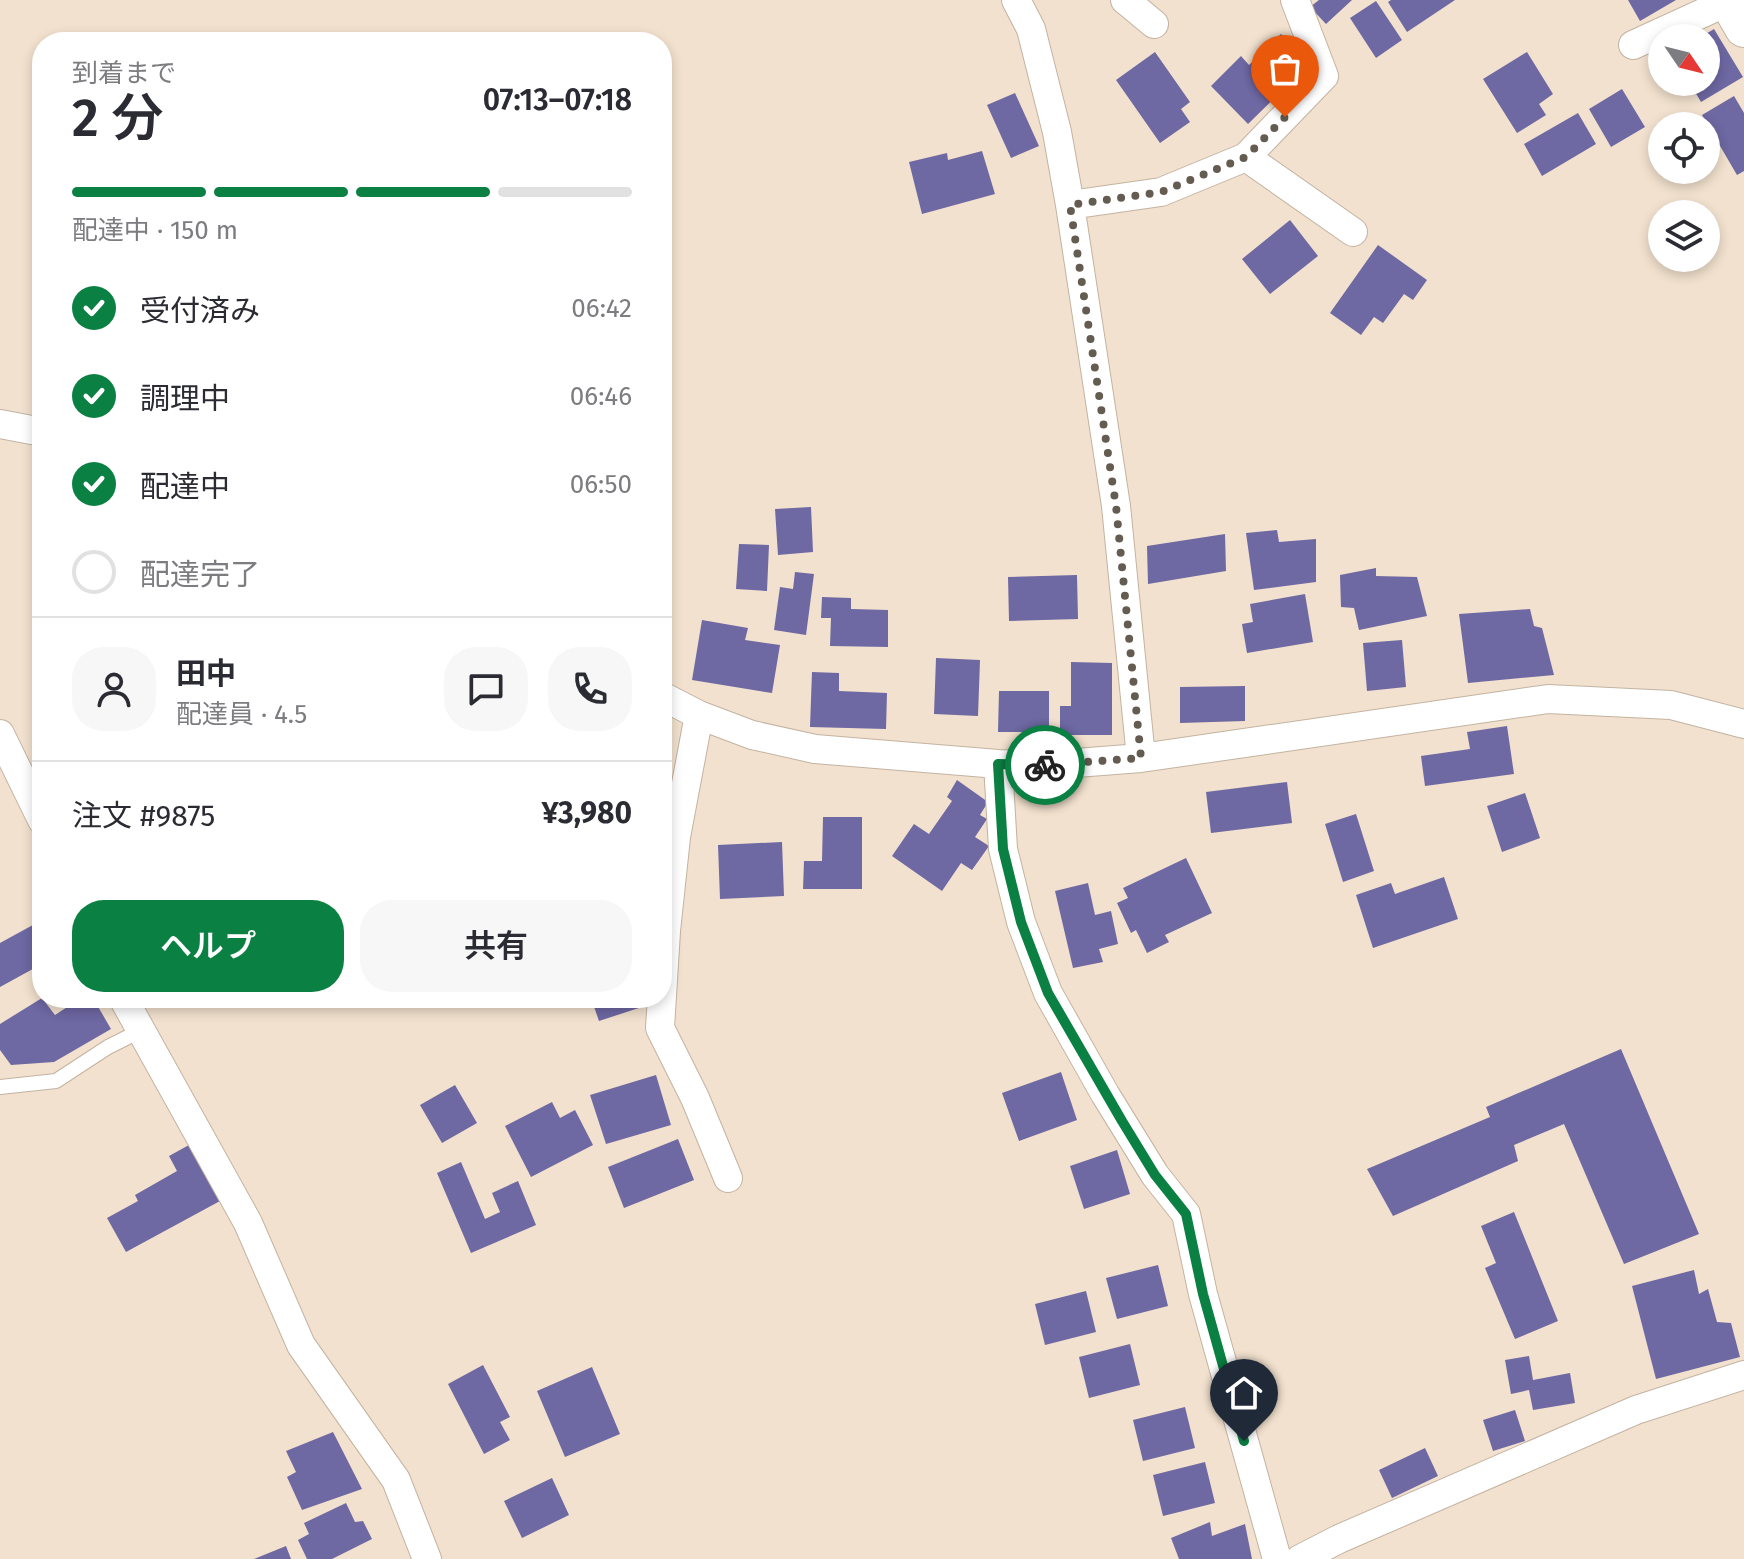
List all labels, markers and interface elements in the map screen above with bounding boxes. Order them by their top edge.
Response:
north arrow [1648,24,1720,96]
map controls [1648,24,1720,272]
pin [1251,35,1319,117]
icon: bag [1263,47,1307,91]
text: 到着まで [72,58,176,89]
text: 07:13–07:18 [483,82,632,118]
text: 2 分 [72,87,163,150]
button: locate [1648,112,1720,184]
button: layers [1648,200,1720,272]
text: 配達中 · 150 m [72,215,238,246]
icon: check [72,286,116,330]
text: 受付済み [140,293,260,329]
text: 06:42 [571,293,632,324]
icon: check [72,374,116,418]
text: 調理中 [140,381,230,417]
text: 06:46 [570,381,632,412]
icon: check [72,462,116,506]
text: 配達中 [140,469,230,505]
text: 06:50 [570,469,632,500]
text: 配達完了 [140,557,260,593]
button: person [72,647,156,731]
button: chat [444,647,528,731]
button: phone [548,647,632,731]
text: 田中 [176,656,236,692]
text: 配達員 · 4.5 [176,699,307,730]
courier [1005,725,1085,805]
icon: bike [1023,743,1067,787]
text: ¥3,980 [541,795,632,831]
text: 注文 #9875 [72,798,215,834]
button: ヘルプ [72,900,344,992]
button: 共有 [360,900,632,992]
pin [1210,1359,1278,1441]
icon: home [1222,1371,1266,1415]

